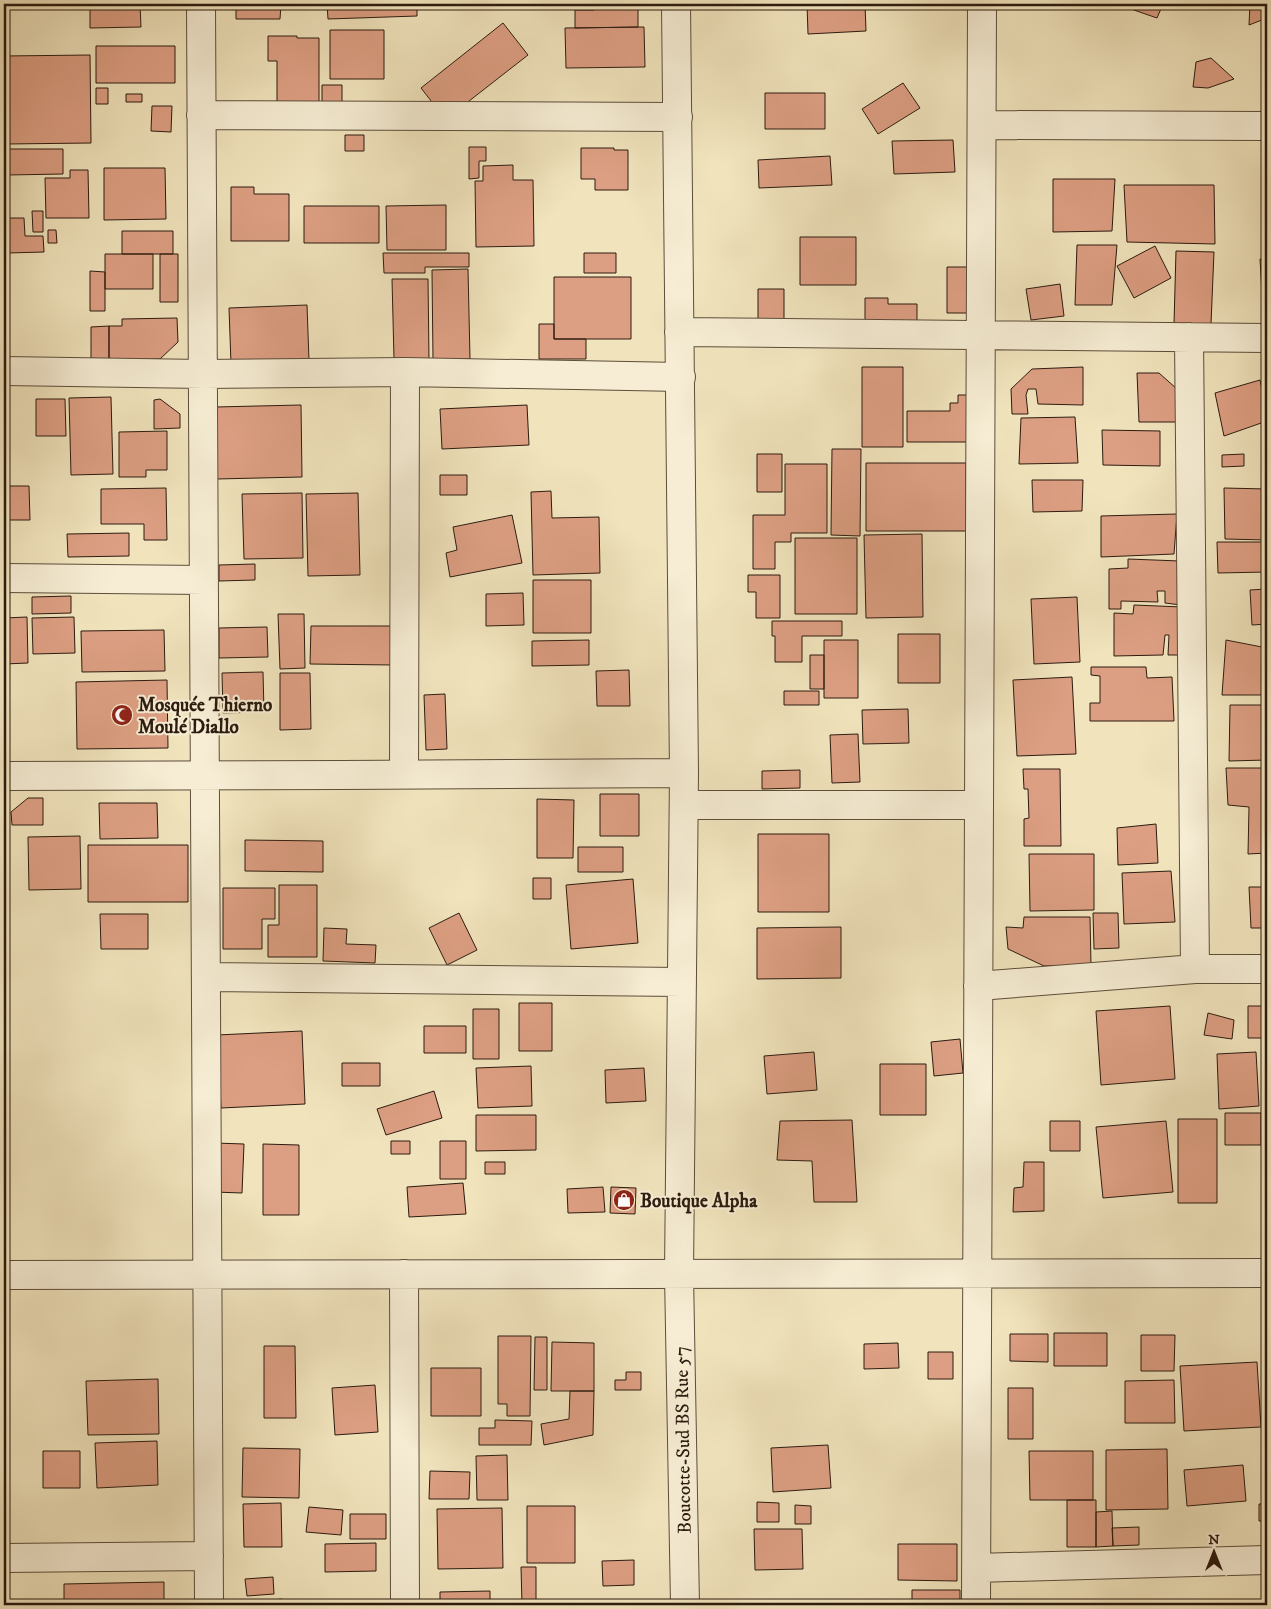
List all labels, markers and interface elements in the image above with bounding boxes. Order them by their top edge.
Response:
place label: Mosquée Thierno Moulé Diallo [138,694,272,739]
mosque icon: Mosquée Thierno Moulé Diallo [110,703,134,727]
shop icon: Boutique Alpha [612,1188,636,1212]
place label: Boutique Alpha [640,1190,758,1214]
street label: Boucotte-Sud BS Rue 57 [670,1346,697,1534]
north arrow [1188,1526,1238,1576]
text: N [1208,1531,1220,1549]

